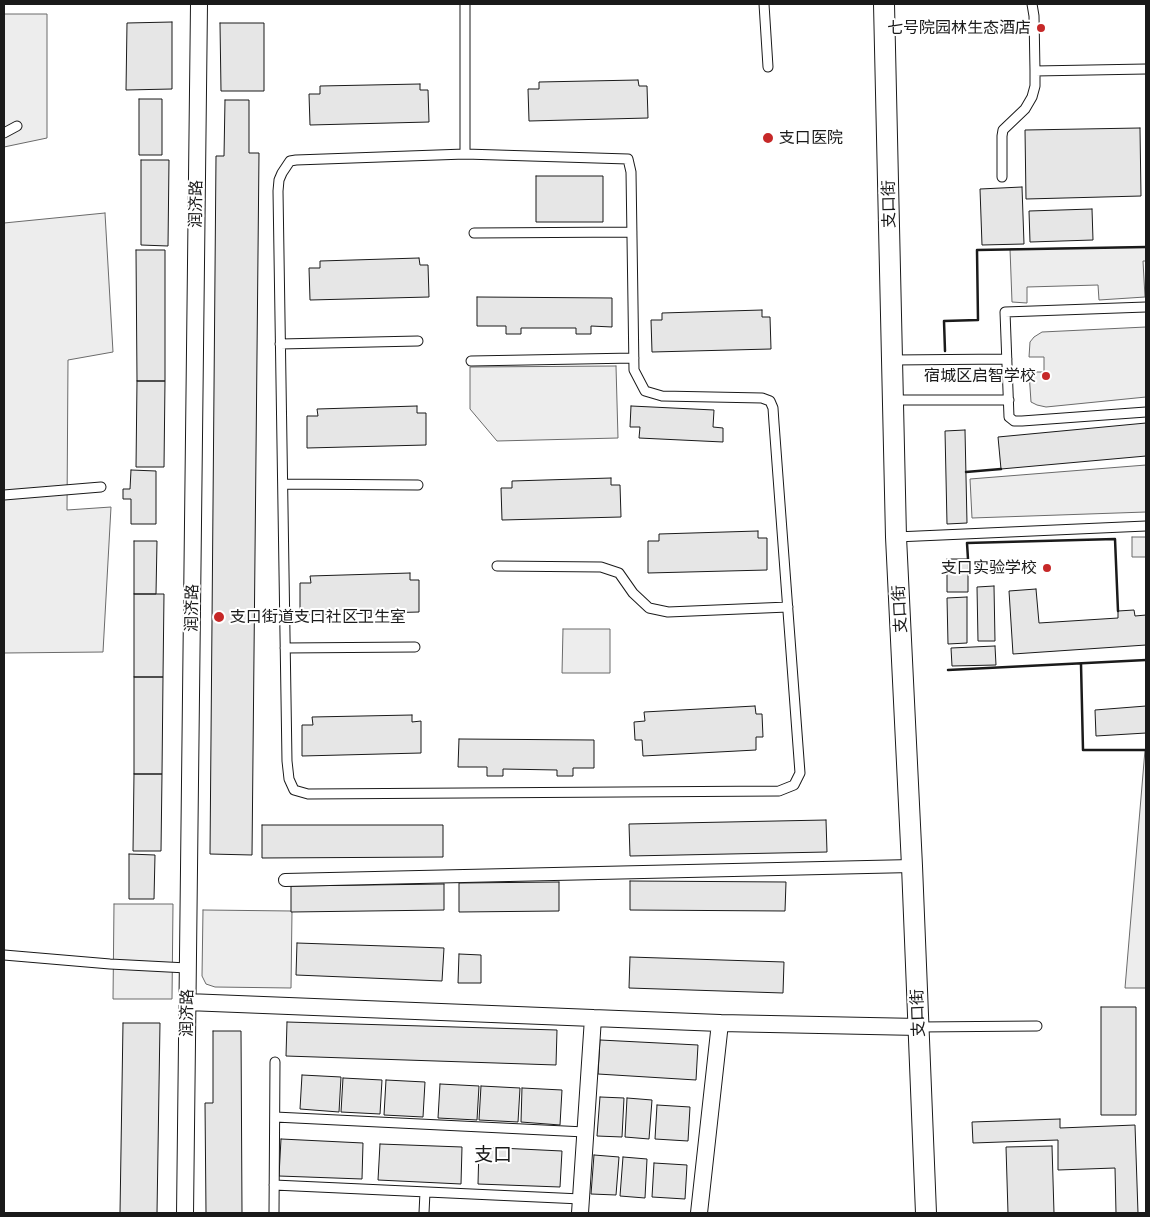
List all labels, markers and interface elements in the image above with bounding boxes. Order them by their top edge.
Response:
place label: 七号院园林生态酒店 [887,18,1031,38]
marker: 七号院园林生态酒店 [1035,22,1047,34]
place label: 支口医院 [779,128,843,148]
marker: 支口医院 [761,131,775,145]
street label: 润济路 [186,180,206,228]
street label: 支口街 [879,180,899,228]
place label: 宿城区启智学校 [924,366,1036,386]
marker: 宿城区启智学校 [1040,370,1052,382]
place label: 支口实验学校 [941,558,1037,578]
marker: 支口实验学校 [1041,562,1053,574]
street label: 润济路 [182,584,202,632]
street label: 支口街 [889,585,911,633]
place label: 支口街道支口社区卫生室 [230,607,406,627]
marker: 支口街道支口社区卫生室 [212,610,226,624]
street label: 润济路 [177,989,197,1037]
street label: 支口街 [908,989,928,1037]
district label: 支口 [474,1144,512,1166]

